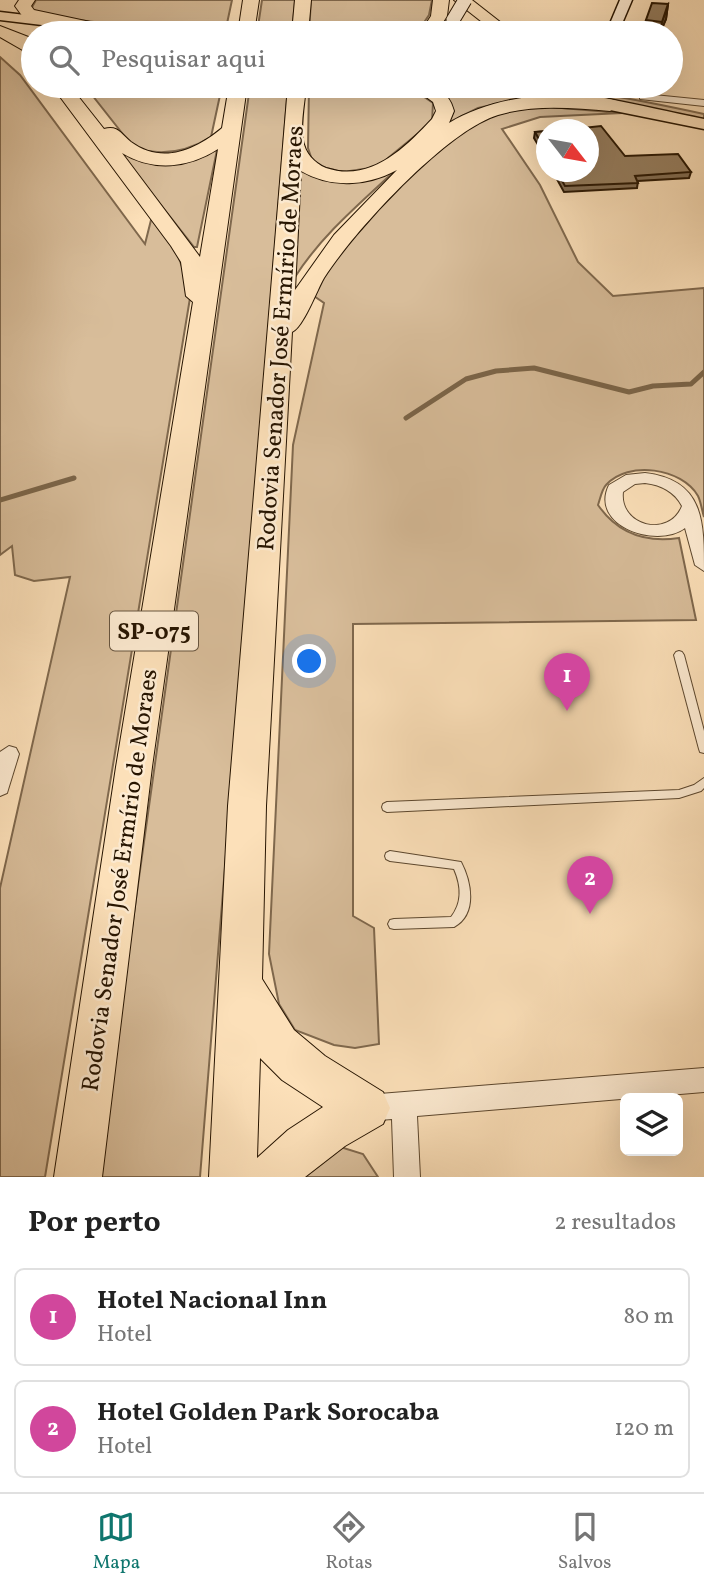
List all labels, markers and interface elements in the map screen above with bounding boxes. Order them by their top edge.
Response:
search box [21,21,683,98]
icon: search [45,41,83,79]
text: Pesquisar aqui [101,42,266,78]
north arrow [536,119,599,182]
street label: Rodovia Senador José Ermírio de Moraes [250,124,314,552]
road number: SP-075 [110,611,198,650]
your location [292,644,326,678]
pin: 1 [544,653,590,711]
street label: Rodovia Senador José Ermírio de Moraes [74,667,167,1094]
pin: 2 [567,856,613,914]
map controls [620,1093,683,1156]
button: layers [620,1093,683,1156]
text: Por perto [28,1202,161,1244]
text: 2 resultados [554,1207,676,1239]
text: Hotel Nacional Inn [97,1283,327,1319]
text: 1 [48,1301,58,1333]
text: 80 m [624,1301,674,1333]
text: Hotel [97,1319,152,1351]
text: Hotel Golden Park Sorocaba [97,1395,439,1431]
text: 2 [47,1413,59,1445]
text: 120 m [614,1413,674,1445]
text: Hotel [97,1431,152,1463]
tab: Mapa [93,1508,140,1576]
tab: Rotas [325,1508,372,1576]
tab: Salvos [558,1508,611,1576]

